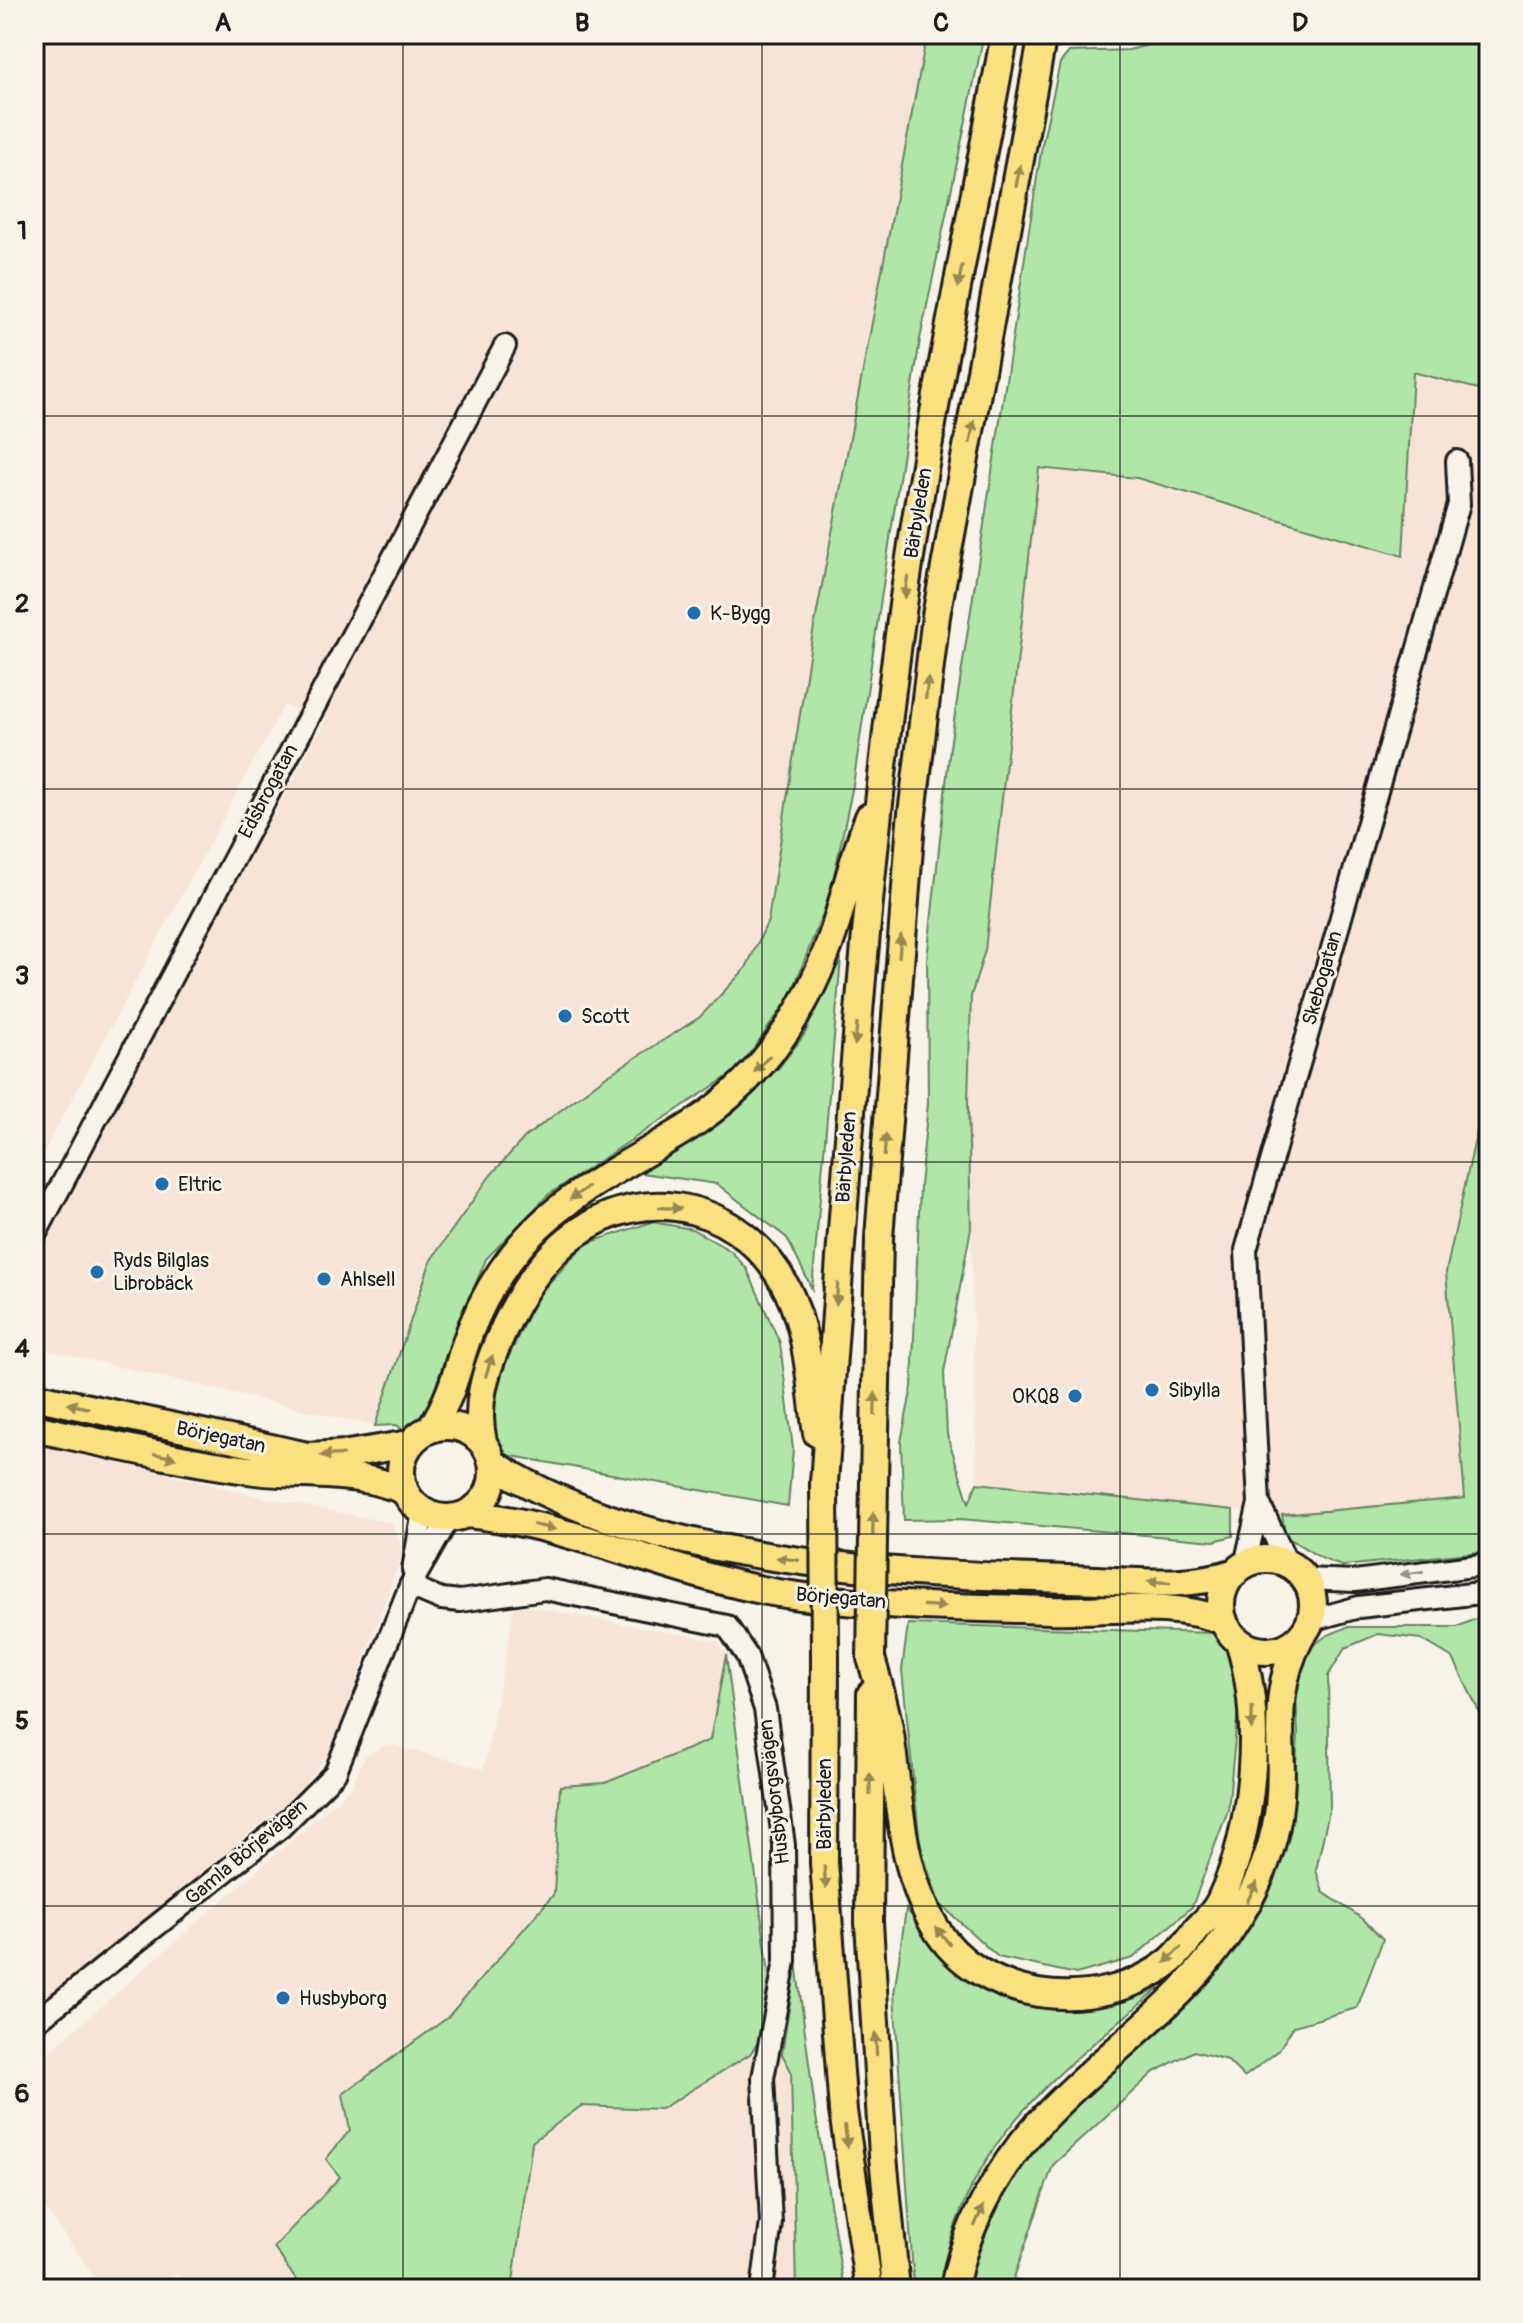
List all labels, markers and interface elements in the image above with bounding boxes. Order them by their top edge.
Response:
text: A [215,7,232,39]
text: B [575,7,589,39]
text: C [933,7,949,39]
text: D [1292,7,1308,39]
one-way arrow [1012,163,1024,188]
text: 1 [17,215,27,247]
one-way arrow [953,264,966,289]
one-way arrow [966,419,978,444]
street label: Bärbyleden [898,466,938,560]
one-way arrow [899,575,912,600]
text: 2 [15,588,29,620]
place label: K-Bygg [710,601,771,626]
marker: K-Bygg [685,604,703,622]
one-way arrow [921,675,934,700]
street label: Edsbrogatan [233,740,303,842]
street label: Skebogatan [1297,928,1347,1028]
one-way arrow [894,933,907,958]
text: 3 [15,960,29,992]
place label: Scott [581,1004,631,1029]
marker: Scott [556,1007,574,1025]
one-way arrow [850,1022,863,1047]
one-way arrow [753,1055,771,1074]
street label: Bärbyleden [830,1110,862,1204]
one-way arrow [879,1132,892,1157]
place label: Eltric [178,1172,222,1197]
marker: Eltric [153,1175,171,1193]
one-way arrow [569,1185,590,1200]
one-way arrow [658,1201,683,1214]
place label: Ryds Bilglas Librobäck [113,1248,209,1296]
marker: Ryds Bilglas Librobäck [88,1263,106,1281]
place label: Ahlsell [340,1267,395,1292]
marker: Ahlsell [315,1270,333,1288]
one-way arrow [830,1282,843,1307]
text: 4 [14,1333,30,1365]
one-way arrow [484,1353,496,1377]
place label: Sibylla [1168,1378,1220,1403]
marker: Sibylla [1143,1381,1161,1399]
place label: OKQ8 [1012,1384,1059,1409]
marker: OKQ8 [1066,1387,1084,1405]
one-way arrow [869,1391,882,1416]
one-way arrow [65,1399,90,1412]
street label: Börjegatan [174,1415,268,1459]
one-way arrow [319,1448,344,1461]
one-way arrow [153,1450,178,1463]
one-way arrow [867,1511,879,1536]
one-way arrow [531,1521,556,1534]
one-way arrow [776,1552,801,1565]
one-way arrow [1399,1567,1424,1580]
one-way arrow [1146,1575,1171,1588]
street label: Börjegatan [795,1582,887,1614]
one-way arrow [922,1599,947,1612]
text: 5 [15,1705,29,1737]
one-way arrow [1245,1706,1258,1731]
street label: Husbyborgsvägen [753,1718,795,1866]
street label: Bärbyleden [812,1758,837,1850]
one-way arrow [864,1771,876,1796]
street label: Gamla Börjevägen [180,1794,312,1910]
one-way arrow [819,1865,832,1890]
one-way arrow [1246,1880,1259,1903]
one-way arrow [935,1926,952,1946]
one-way arrow [1164,1946,1183,1964]
place label: Husbyborg [299,1986,387,2011]
marker: Husbyborg [274,1989,292,2007]
one-way arrow [869,2031,882,2056]
text: 6 [14,2078,30,2110]
one-way arrow [840,2124,853,2149]
one-way arrow [973,2204,986,2228]

